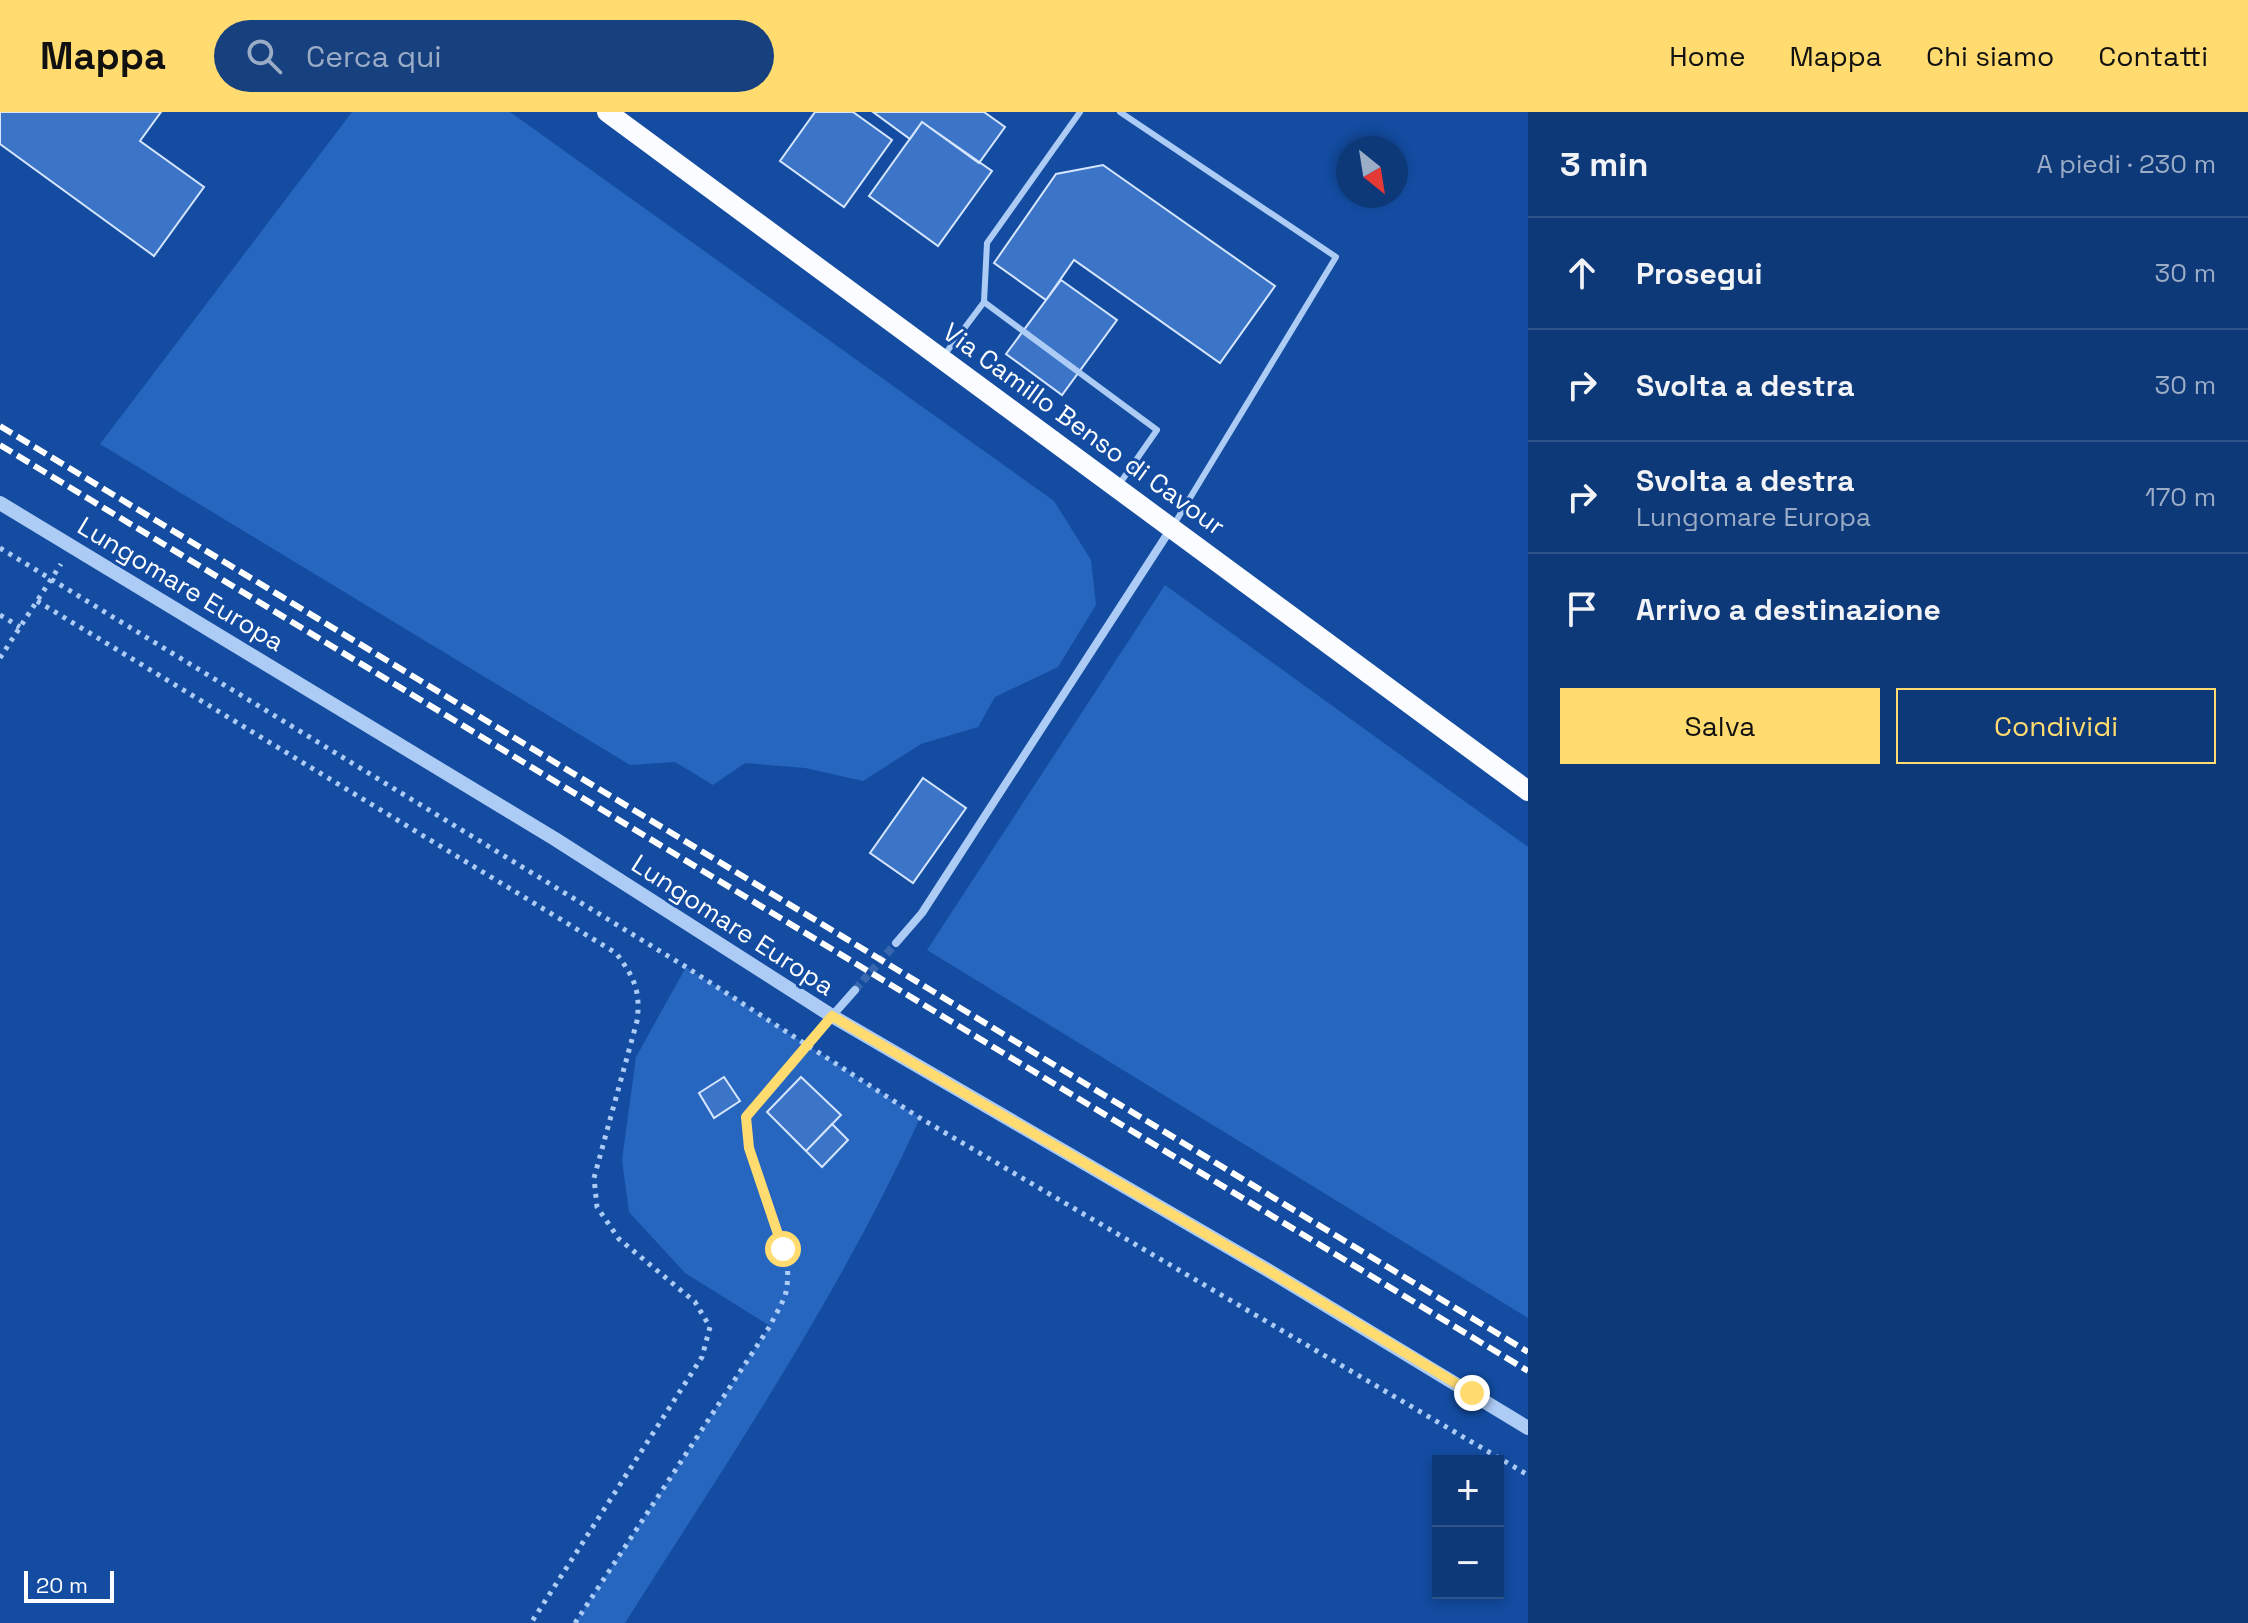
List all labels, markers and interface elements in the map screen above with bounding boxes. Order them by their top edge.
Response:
search box [214,20,774,92]
text: Mappa [40,32,166,80]
icon: search [242,34,286,78]
text: Cerca qui [306,37,442,76]
text: Home [1669,38,1745,74]
text: Mappa [1789,38,1882,74]
text: Chi siamo [1926,38,2054,74]
text: Contatti [2098,38,2208,74]
north arrow [1336,136,1408,208]
text: 3 min [1560,143,1648,186]
text: A piedi · 230 m [2036,147,2216,181]
icon: ahead [1560,251,1604,295]
text: Prosegui [1636,254,1762,293]
text: 30 m [2155,256,2216,290]
street label: Via Camillo Benso di Cavour [936,315,1232,543]
icon: right [1560,363,1604,407]
text: Svolta a destra [1636,366,1855,405]
text: 30 m [2155,368,2216,402]
text: Svolta a destra [1636,461,1855,500]
icon: right [1560,475,1604,519]
text: 170 m [2145,480,2216,514]
text: Lungomare Europa [1636,500,1871,534]
street label: Lungomare Europa [72,509,291,659]
icon: arrive [1560,587,1604,631]
text: Arrivo a destinazione [1636,590,1941,629]
button: Salva [1560,688,1880,764]
button: Condividi [1896,688,2216,764]
street label: Lungomare Europa [625,847,841,1003]
route start [765,1231,801,1267]
route end [1454,1375,1490,1411]
map controls [1432,1455,1504,1599]
button: + [1432,1455,1504,1527]
button: − [1432,1527,1504,1599]
scale bar [24,1567,114,1603]
text: 20 m [36,1571,88,1599]

